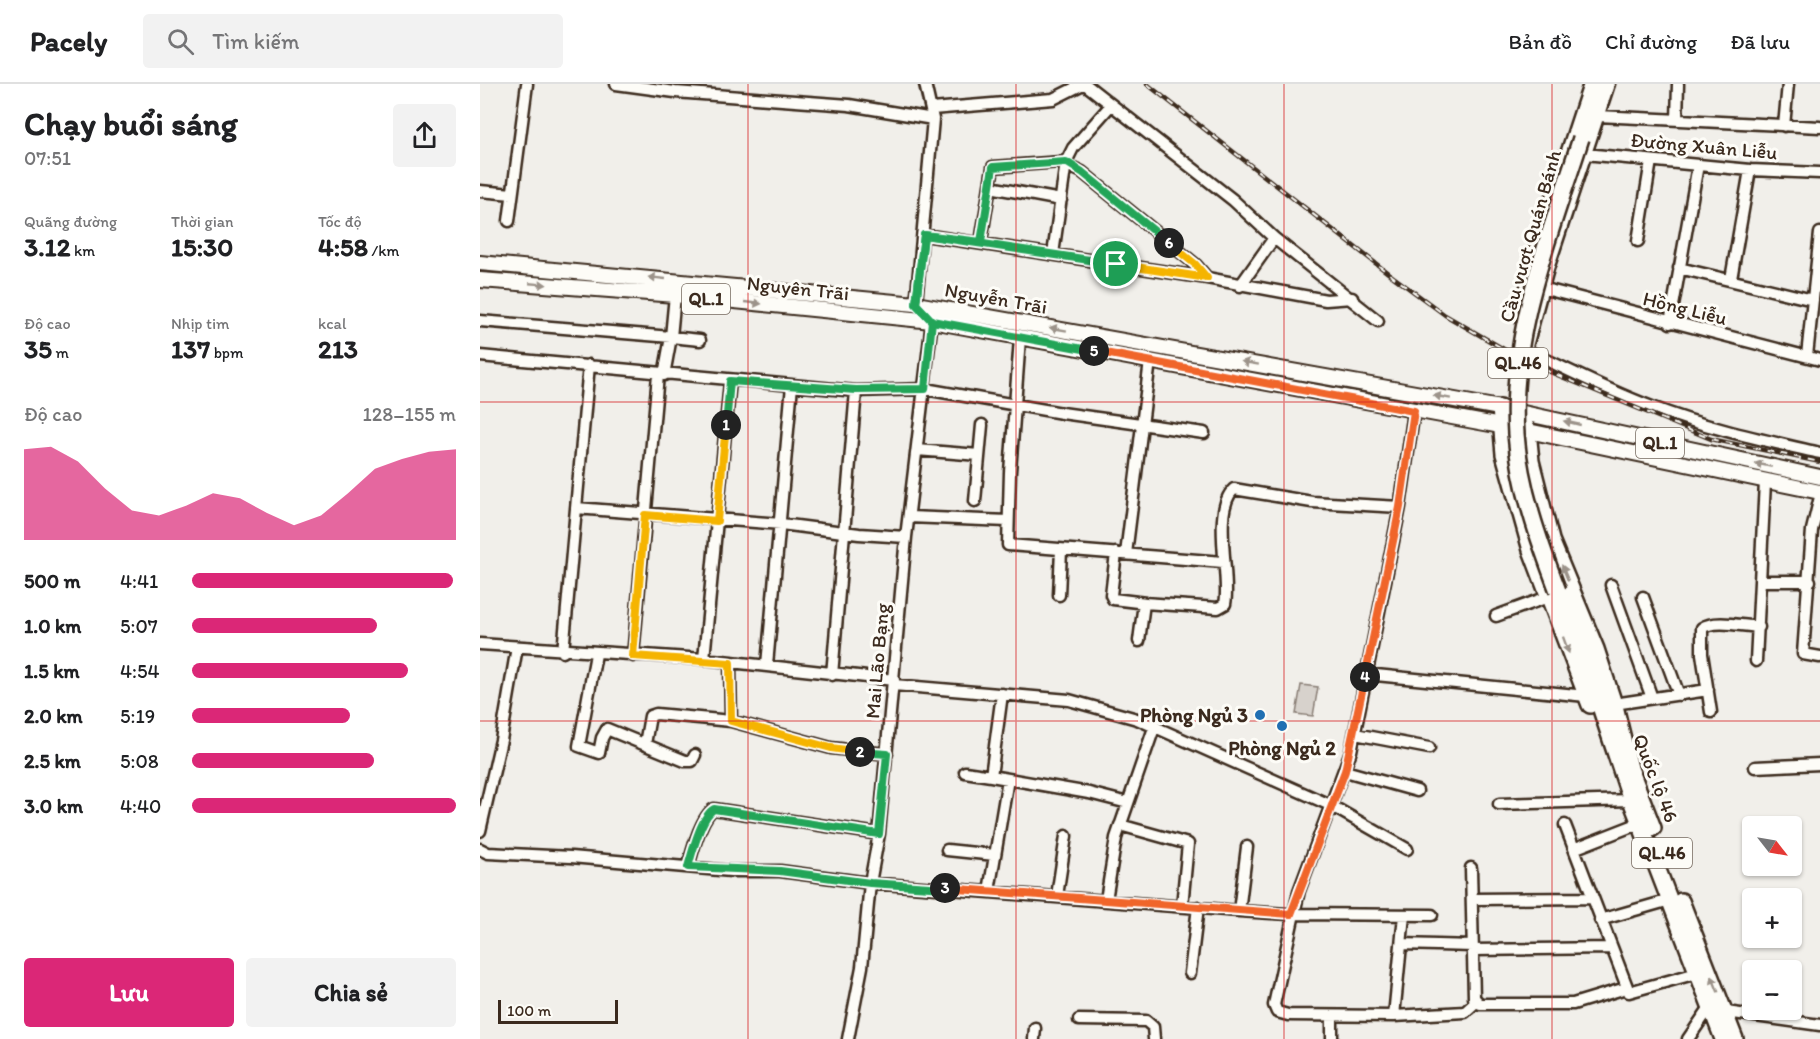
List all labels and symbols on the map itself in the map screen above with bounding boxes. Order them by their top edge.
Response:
street label: Đường Xuân Liễu [1629,128,1779,164]
street label: Cầu vượt Quán Bánh [1494,147,1566,325]
pin: 6 [1154,228,1184,258]
pin [1090,238,1141,289]
street label: Nguyên Trãi [746,271,850,305]
one-way arrow [647,274,666,283]
street label: Nguyễn Trãi [943,277,1049,319]
one-way arrow [529,280,548,289]
road number: QL.1 [682,284,730,314]
street label: Hồng Liễu [1640,286,1730,330]
one-way arrow [744,298,763,308]
one-way arrow [1049,324,1068,333]
pin: 5 [1079,336,1109,366]
road number: QL.46 [1488,348,1548,378]
one-way arrow [1241,359,1260,368]
one-way arrow [1433,393,1452,402]
pin: 1 [711,410,741,440]
one-way arrow [1563,418,1582,428]
road number: QL.1 [1636,428,1684,458]
one-way arrow [1753,460,1772,470]
one-way arrow [1560,564,1570,582]
street label: Mai Lão Bạng [860,601,894,720]
one-way arrow [1561,636,1571,654]
pin: 4 [1350,662,1380,692]
place label: Phòng Ngủ 3 [1140,703,1248,728]
marker: Phòng Ngủ 3 [1253,708,1267,722]
marker: Phòng Ngủ 2 [1275,719,1289,733]
street label: Quốc lộ 46 [1628,730,1684,826]
place label: Phòng Ngủ 2 [1228,736,1336,761]
pin: 2 [845,737,875,767]
north arrow [1742,816,1802,876]
road number: QL.46 [1632,838,1692,868]
pin: 3 [930,873,960,903]
one-way arrow [1710,975,1719,993]
scale bar [498,997,618,1024]

